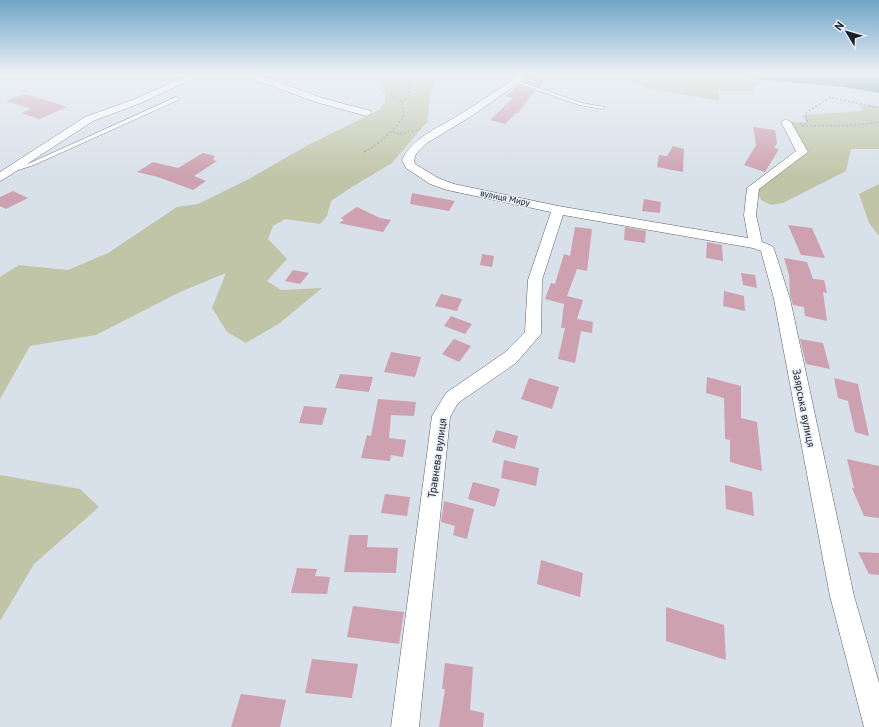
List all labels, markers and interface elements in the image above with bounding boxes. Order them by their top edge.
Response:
north arrow [827,12,867,52]
text: N [831,19,847,33]
street label: вулиця Миру [479,187,532,208]
street label: Заярська вулиця [790,368,818,448]
street label: Травнева вулиця [424,417,450,499]

